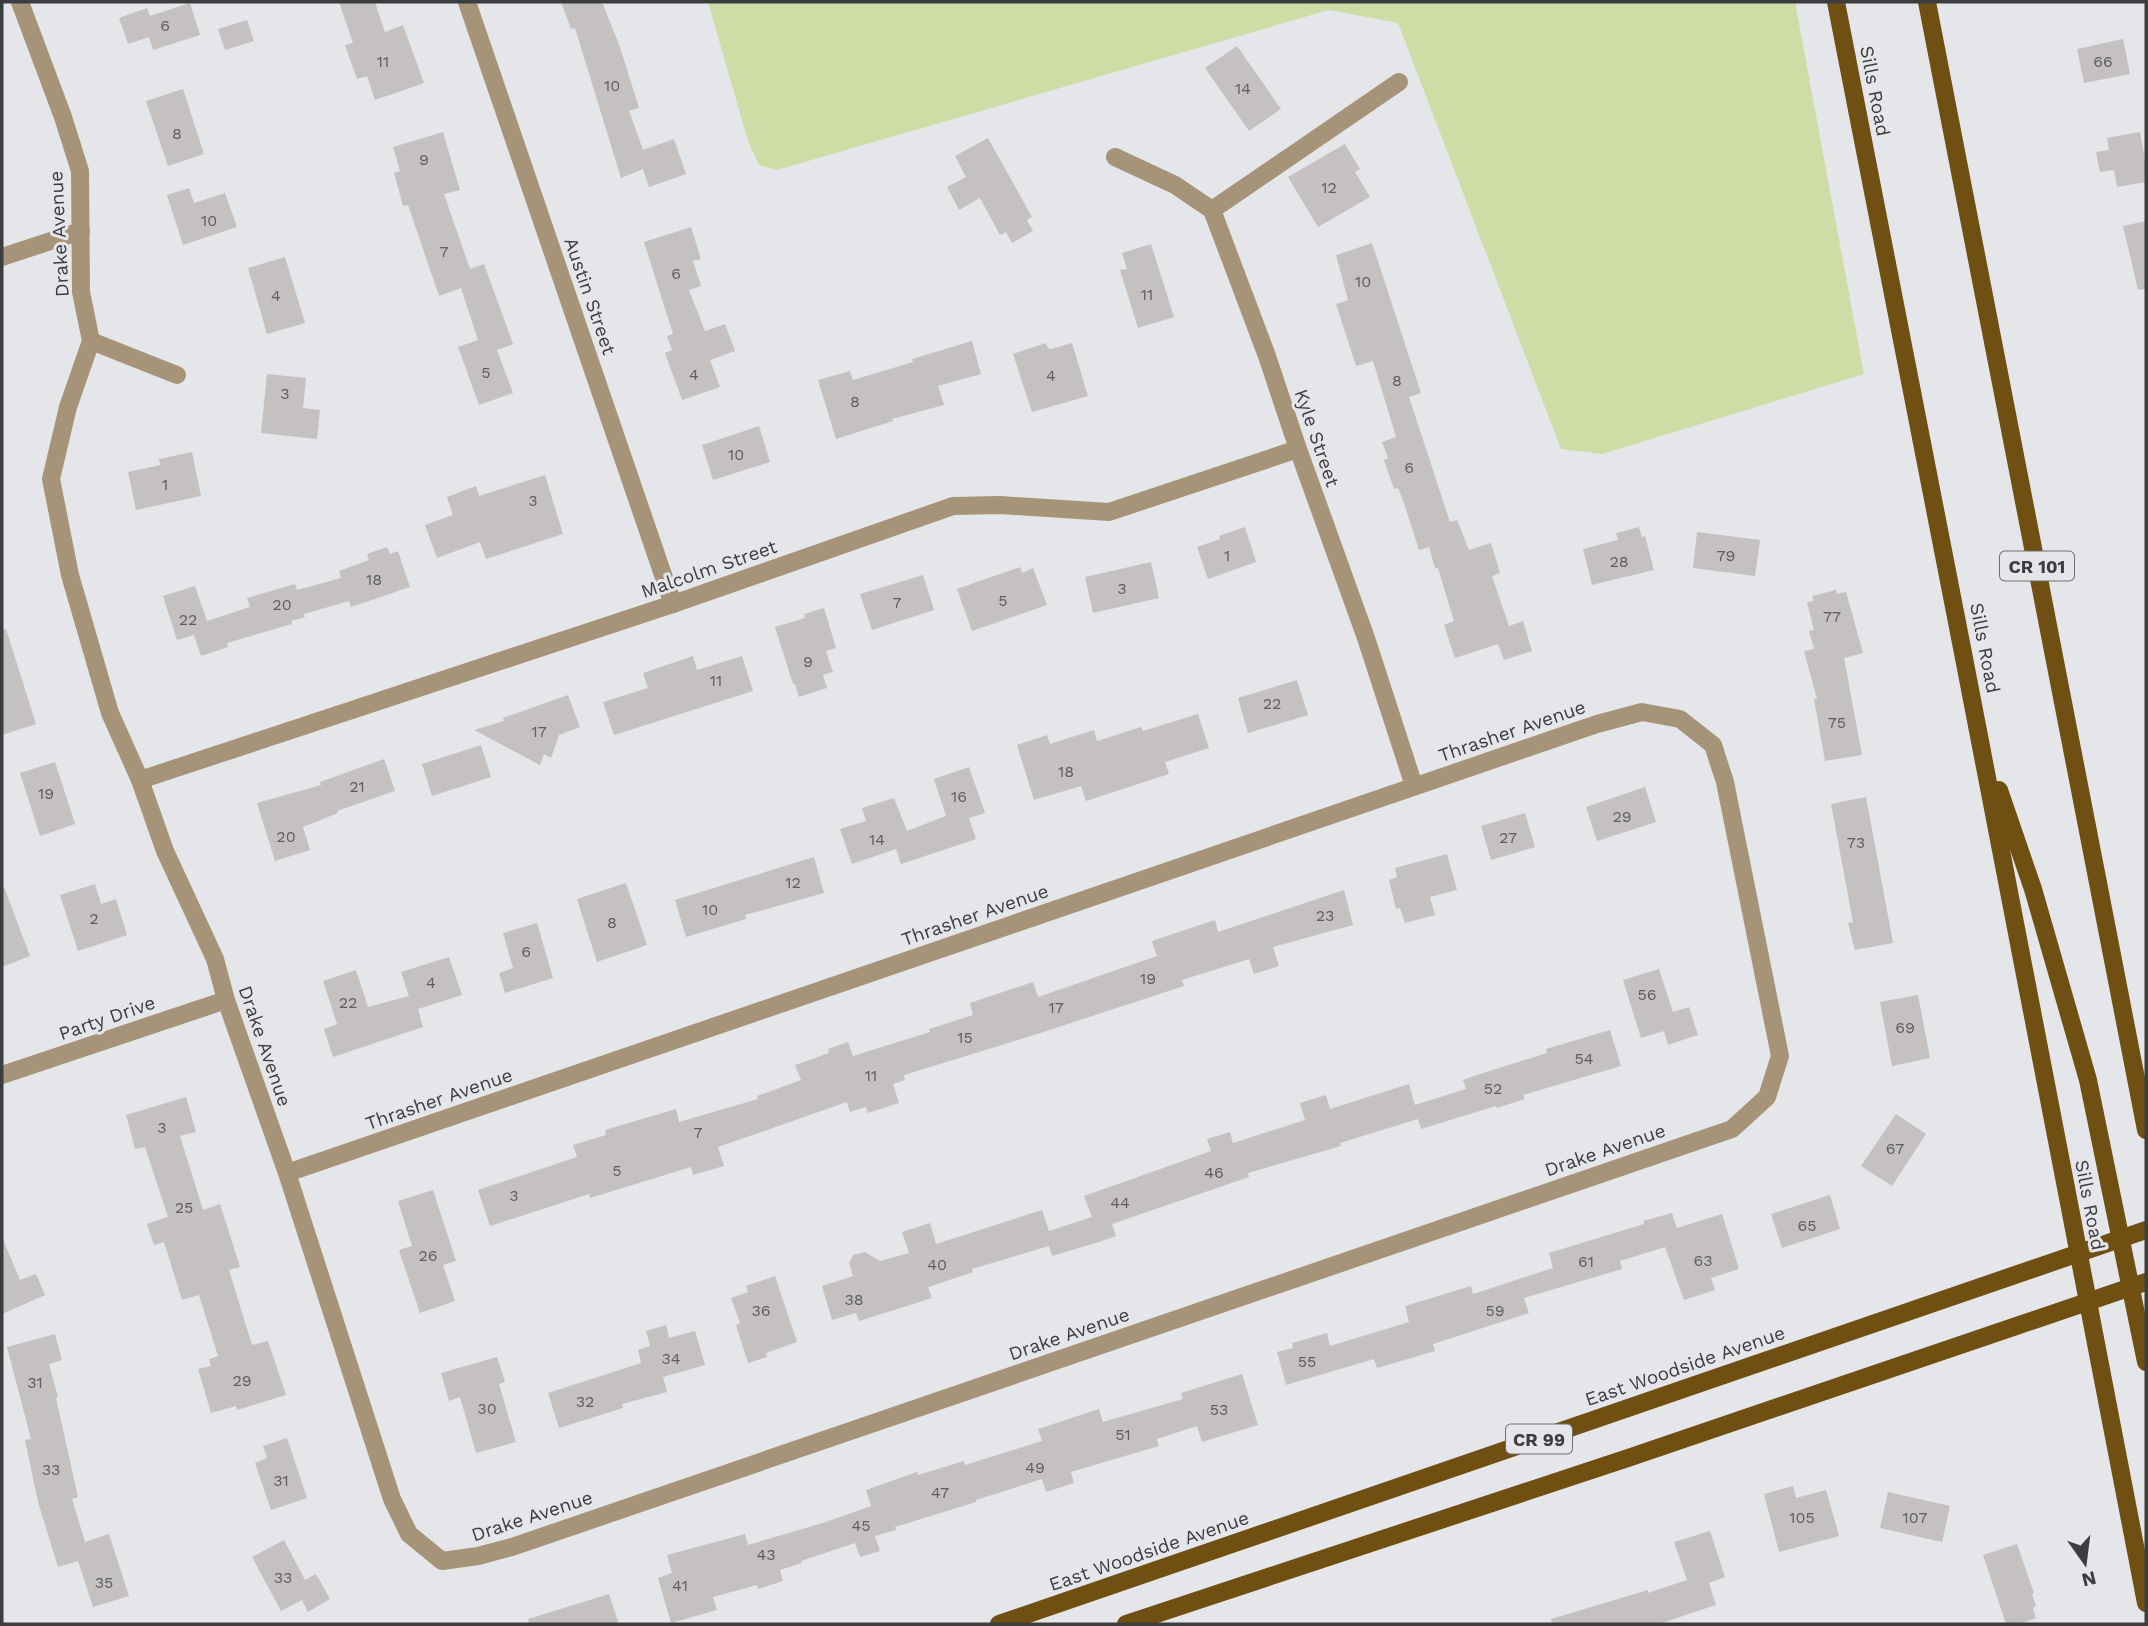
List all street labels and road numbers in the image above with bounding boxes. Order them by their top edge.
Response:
street label: Sills Road [1855,44,1895,138]
street label: Drake Avenue [44,170,74,298]
street label: Austin Street [559,234,621,358]
street label: Kyle Street [1290,386,1344,490]
street label: Malcolm Street [638,535,780,603]
road number: CR 101 [2000,552,2074,580]
street label: Sills Road [1965,601,2005,695]
street label: Thrasher Avenue [1435,695,1589,767]
street label: Thrasher Avenue [898,879,1052,951]
street label: Drake Avenue [234,983,296,1109]
street label: Party Drive [56,991,158,1045]
street label: Thrasher Avenue [362,1063,516,1135]
street label: Drake Avenue [1542,1119,1668,1181]
street label: Sills Road [2070,1158,2110,1252]
street label: Drake Avenue [1006,1303,1132,1365]
street label: East Woodside Avenue [1582,1321,1788,1411]
road number: CR 99 [1506,1424,1572,1454]
street label: Drake Avenue [468,1486,596,1546]
street label: East Woodside Avenue [1046,1506,1252,1596]

